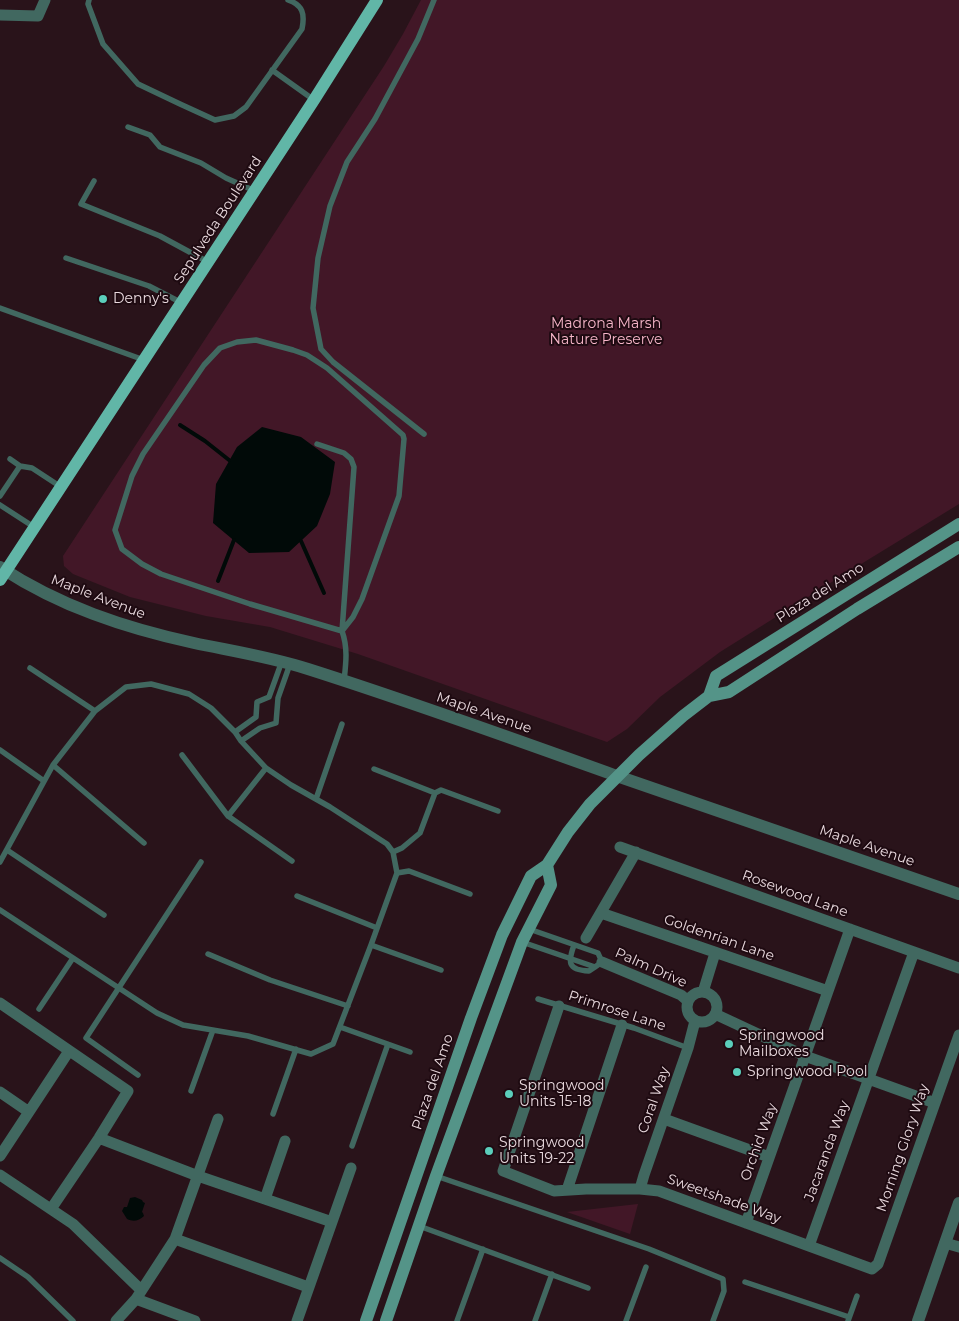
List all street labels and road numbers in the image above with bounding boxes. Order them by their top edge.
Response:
street label: Sepulveda Boulevard [171,153,265,287]
street label: Plaza del Amo [773,559,867,627]
street label: Maple Avenue [48,571,148,623]
street label: Maple Avenue [434,689,534,737]
street label: Maple Avenue [817,822,917,870]
street label: Rosewood Lane [740,867,850,921]
street label: Goldenrian Lane [661,911,777,965]
street label: Palm Drive [612,945,690,991]
street label: Primrose Lane [566,987,668,1035]
street label: Plaza del Amo [409,1032,457,1132]
street label: Coral Way [635,1064,673,1136]
street label: Morning Glory Way [873,1082,933,1214]
street label: Jacaranda Way [801,1098,853,1204]
street label: Orchid Way [737,1101,781,1183]
street label: Sweetshade Way [665,1171,783,1227]

